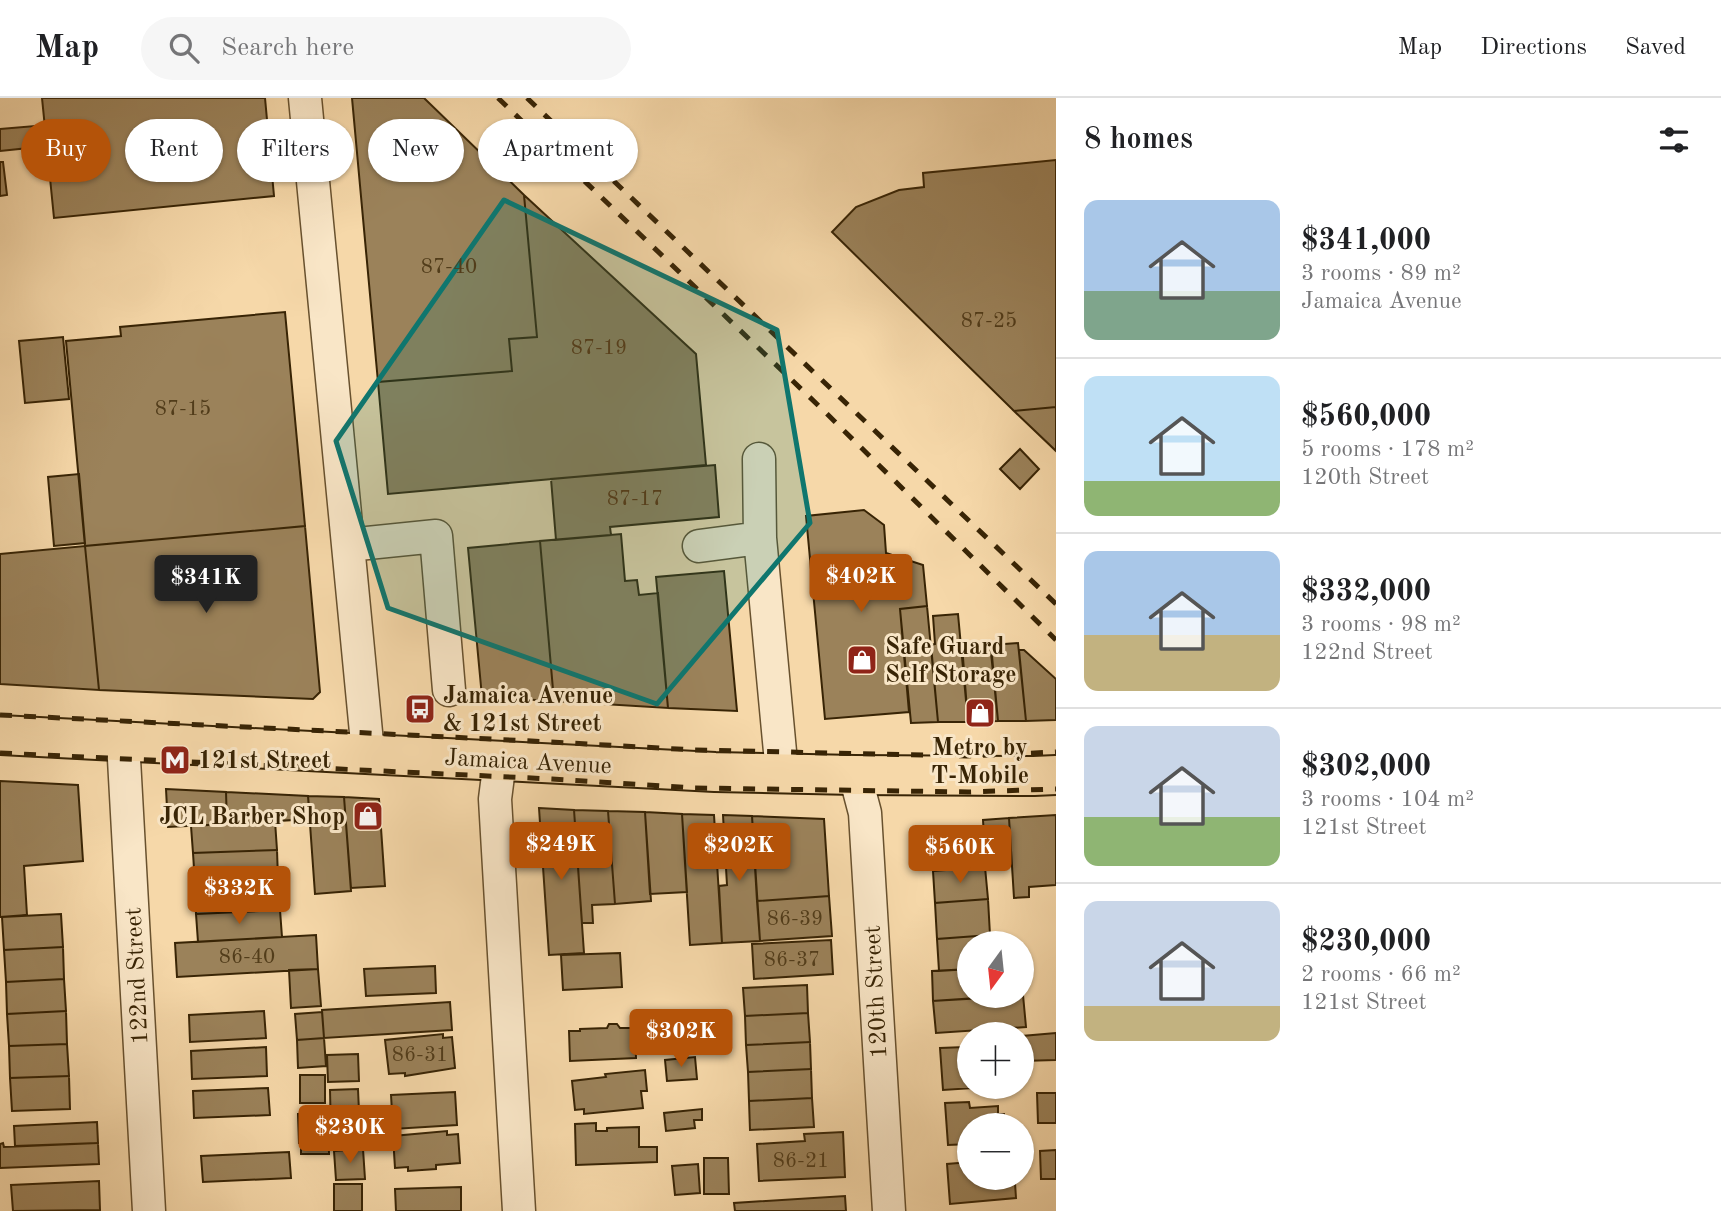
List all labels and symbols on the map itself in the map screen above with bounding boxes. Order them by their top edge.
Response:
house number: 87-40 [421,257,477,278]
house number: 87-25 [961,311,1017,332]
house number: 87-19 [571,338,627,359]
house number: 87-15 [155,399,211,420]
house number: 87-17 [607,489,663,510]
pin: $402K [812,554,910,614]
pin: $341K [157,556,255,615]
place label: Safe Guard Self Storage [885,636,1017,688]
shop icon: Safe Guard Self Storage [845,643,879,677]
place label: Jamaica Avenue & 121st Street [443,685,613,737]
bus stop icon: Jamaica Avenue & 121st Street [403,692,437,726]
shop icon: Metro by T-Mobile [963,696,997,730]
place label: Metro by T-Mobile [931,737,1029,789]
metro station icon: 121st Street [158,743,192,777]
street label: Jamaica Avenue [444,747,612,779]
place label: 121st Street [198,750,331,774]
shop icon: JCL Barber Shop [351,799,385,833]
place label: JCL Barber Shop [159,806,345,830]
pin: $249K [512,822,610,882]
pin: $202K [690,824,788,883]
pin: $560K [911,826,1009,885]
pin: $332K [190,866,288,926]
street label: 122nd Street [122,907,154,1045]
house number: 86-39 [767,909,823,930]
street label: 120th Street [862,925,892,1059]
north arrow [957,931,1034,1008]
house number: 86-40 [219,947,275,968]
house number: 86-37 [764,950,820,971]
pin: $302K [632,1010,730,1069]
house number: 86-31 [392,1045,448,1066]
pin: $230K [301,1105,399,1165]
house number: 86-21 [773,1151,829,1172]

